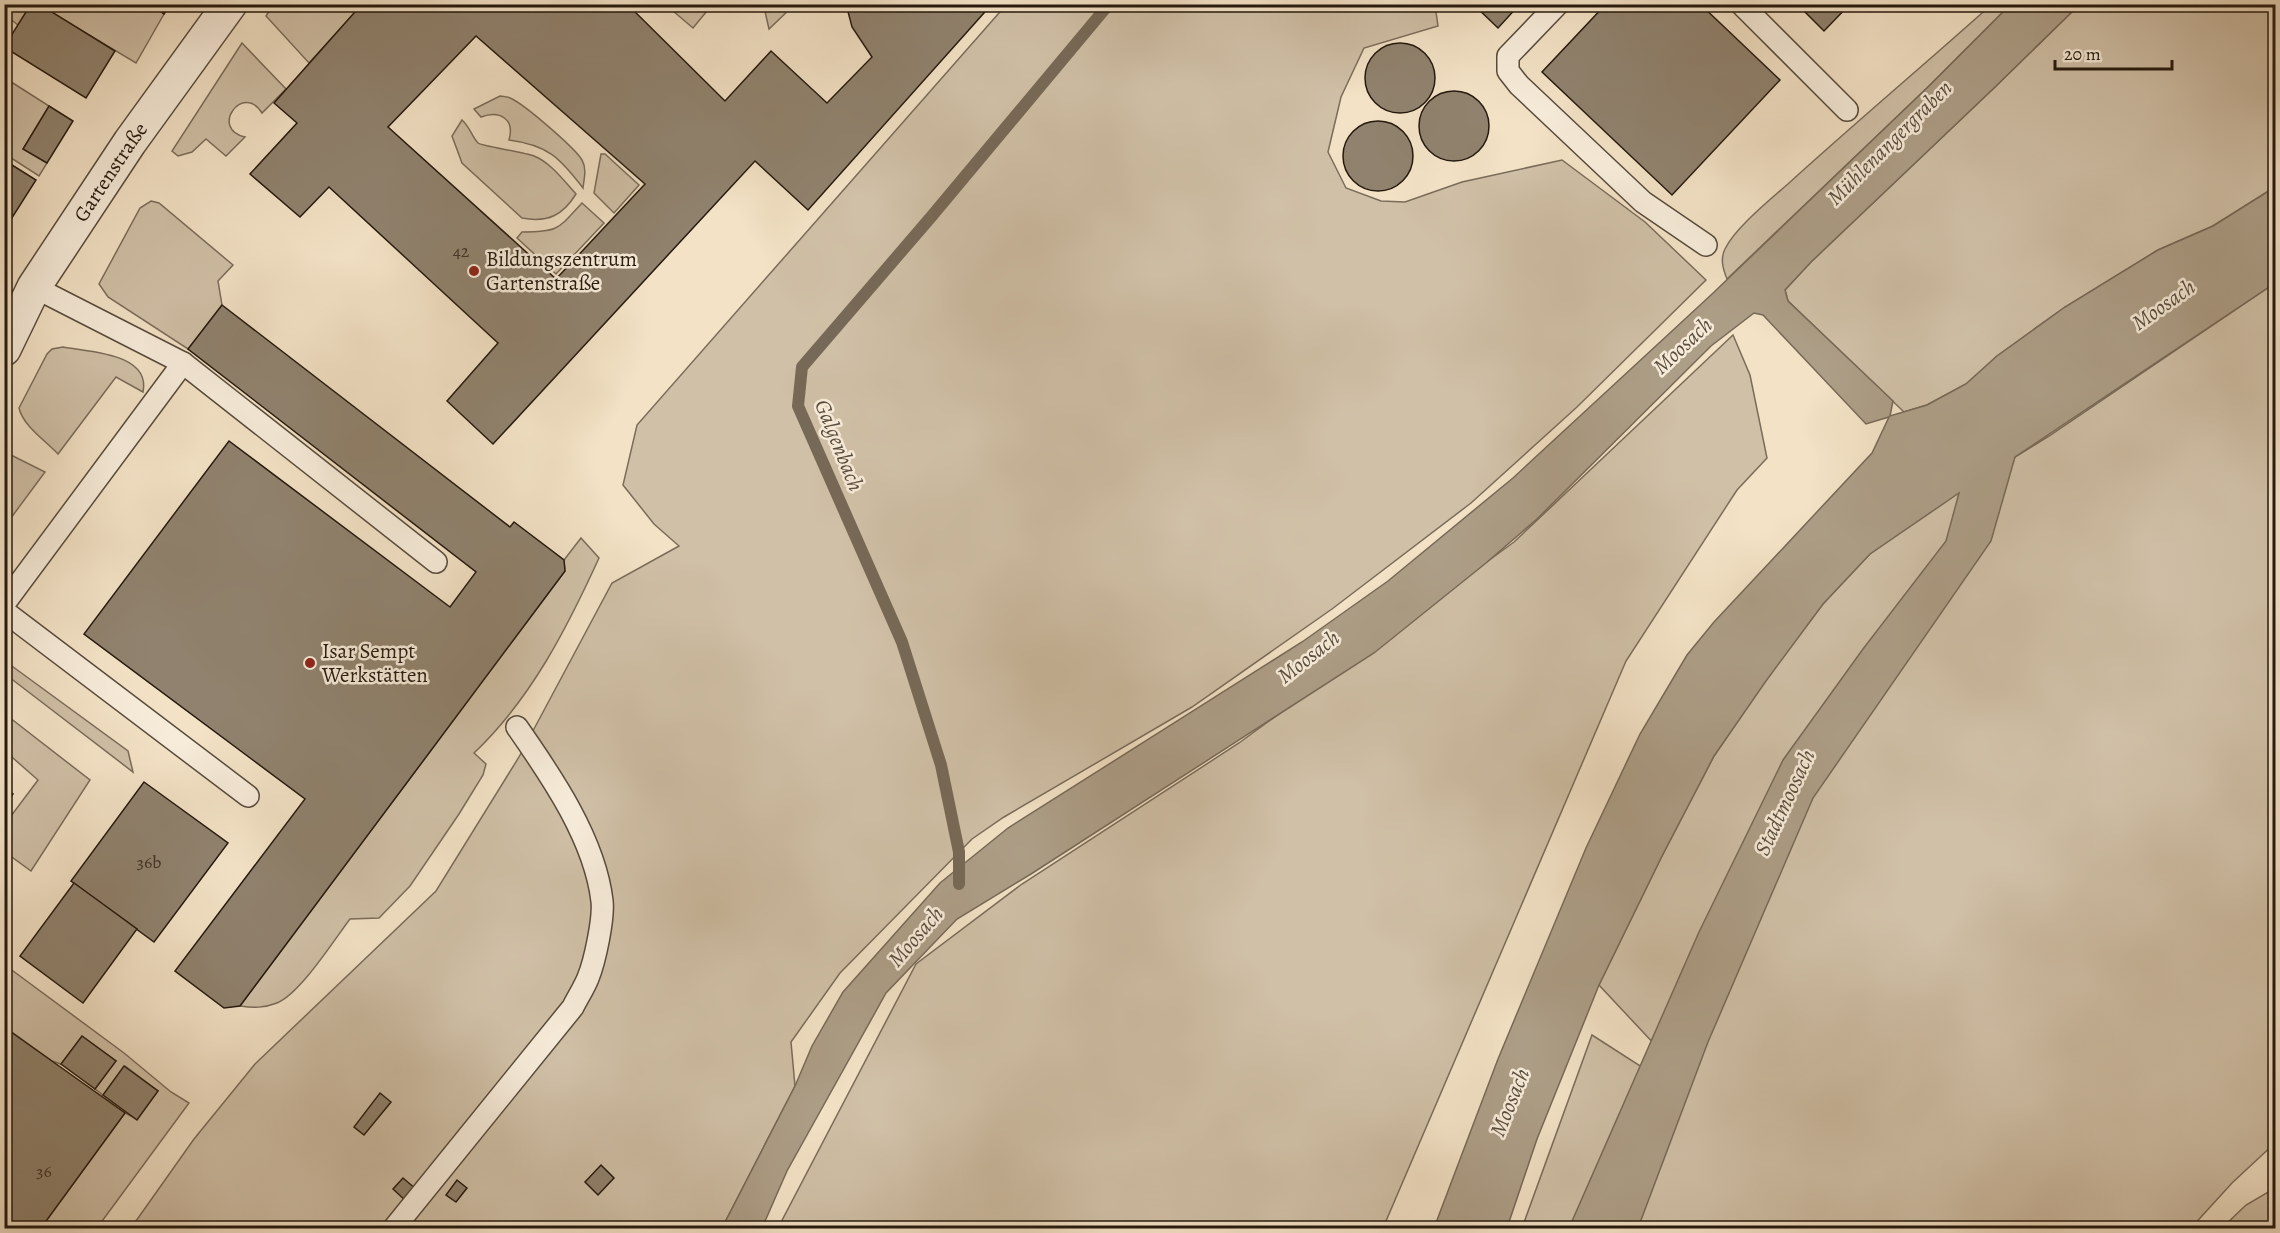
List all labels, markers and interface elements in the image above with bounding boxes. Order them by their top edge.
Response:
scale bar [2055,33,2172,71]
text: 20 m [2064,42,2101,66]
water label: Mühlenangergraben [1821,73,1959,212]
street label: Gartenstraße [67,116,154,227]
house number: 42 [453,239,470,263]
place label: Bildungszentrum Gartenstraße [486,245,637,297]
marker: Bildungszentrum Gartenstraße [467,264,481,278]
water label: Moosach [2126,272,2201,338]
water label: Moosach [1646,310,1719,381]
water label: Galgenbach [807,395,871,496]
water label: Moosach [1271,623,1346,691]
place label: Isar Sempt Werkstätten [321,637,428,689]
marker: Isar Sempt Werkstätten [303,656,317,670]
water label: Stadtmoosach [1747,745,1823,860]
house number: 36b [137,850,161,874]
water label: Moosach [881,900,950,973]
water label: Moosach [1483,1064,1537,1141]
house number: 36 [36,1159,52,1183]

